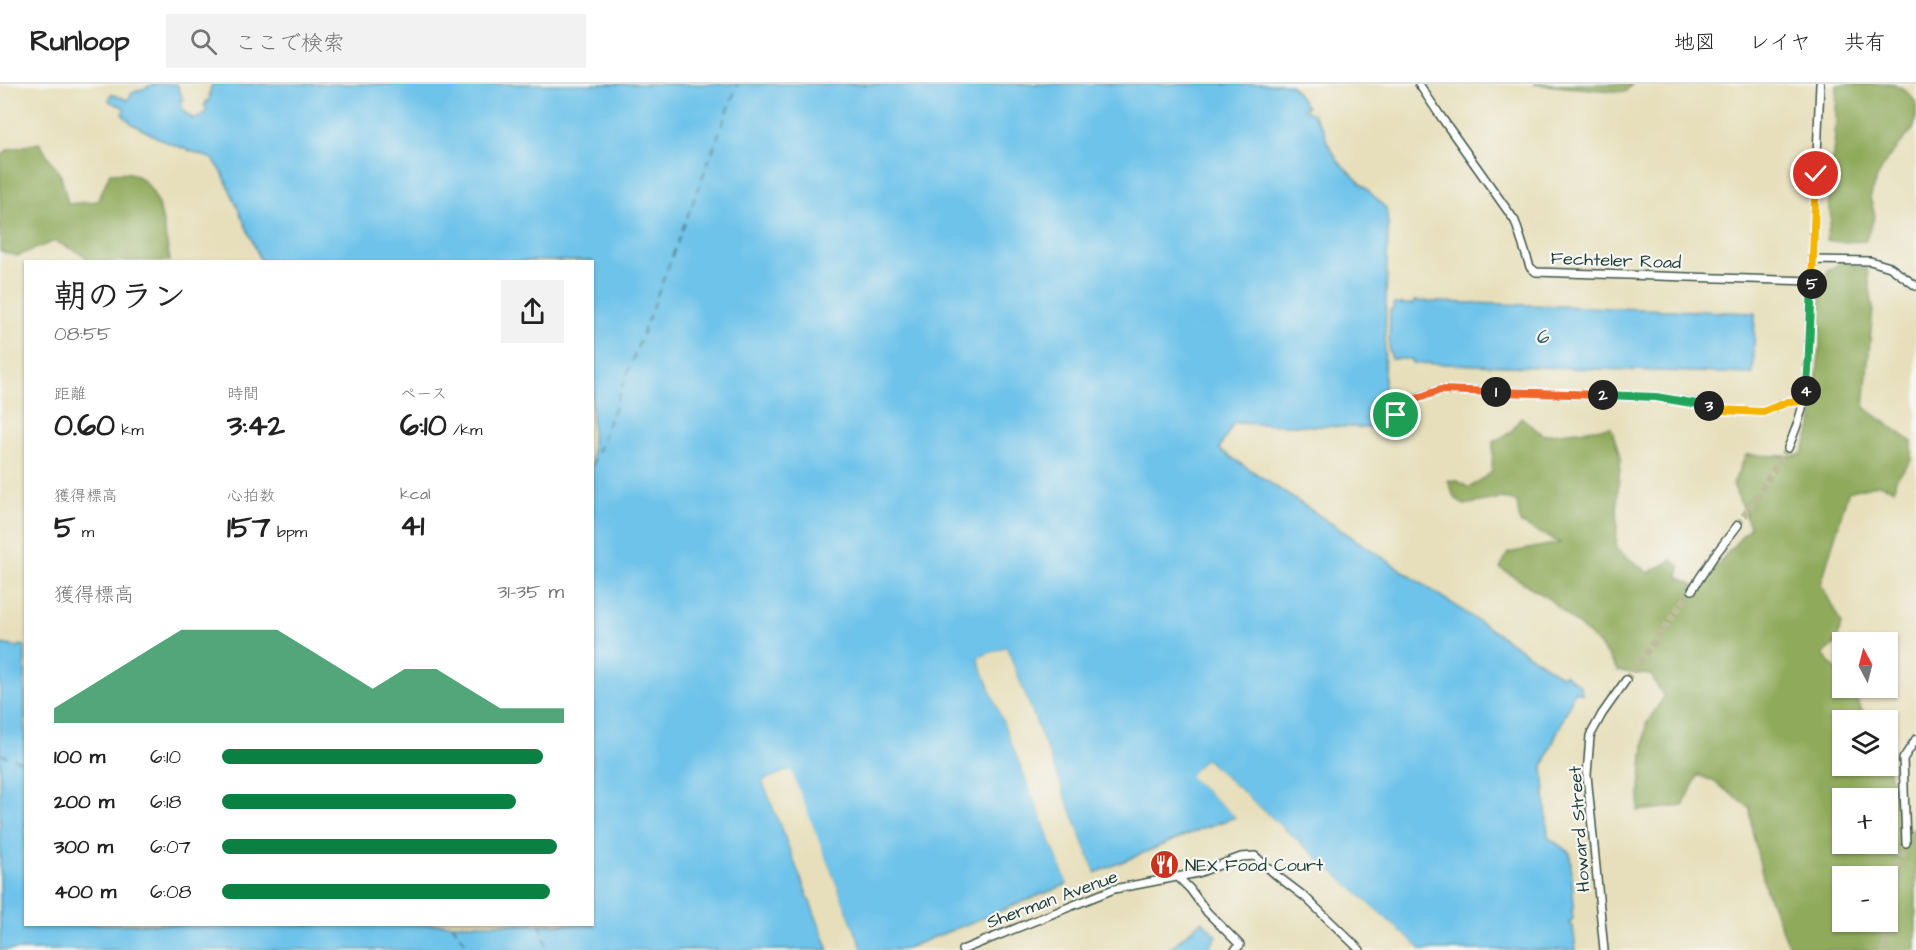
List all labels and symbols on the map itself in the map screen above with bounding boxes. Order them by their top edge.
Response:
pin [1790,148,1841,199]
street label: Fechteler Road [1550,246,1682,275]
pin: 5 [1797,269,1827,299]
water label: 6 [1536,323,1550,351]
pin: 4 [1791,376,1821,406]
pin: 1 [1481,377,1511,407]
pin: 2 [1588,380,1618,410]
pin [1370,389,1421,440]
pin: 3 [1694,391,1724,421]
north arrow [1832,632,1898,698]
street label: Howard Street [1563,764,1596,893]
restaurant icon: NEX Food Court [1148,849,1180,881]
place label: NEX Food Court [1185,853,1324,878]
street label: Sherman Avenue [983,864,1122,935]

